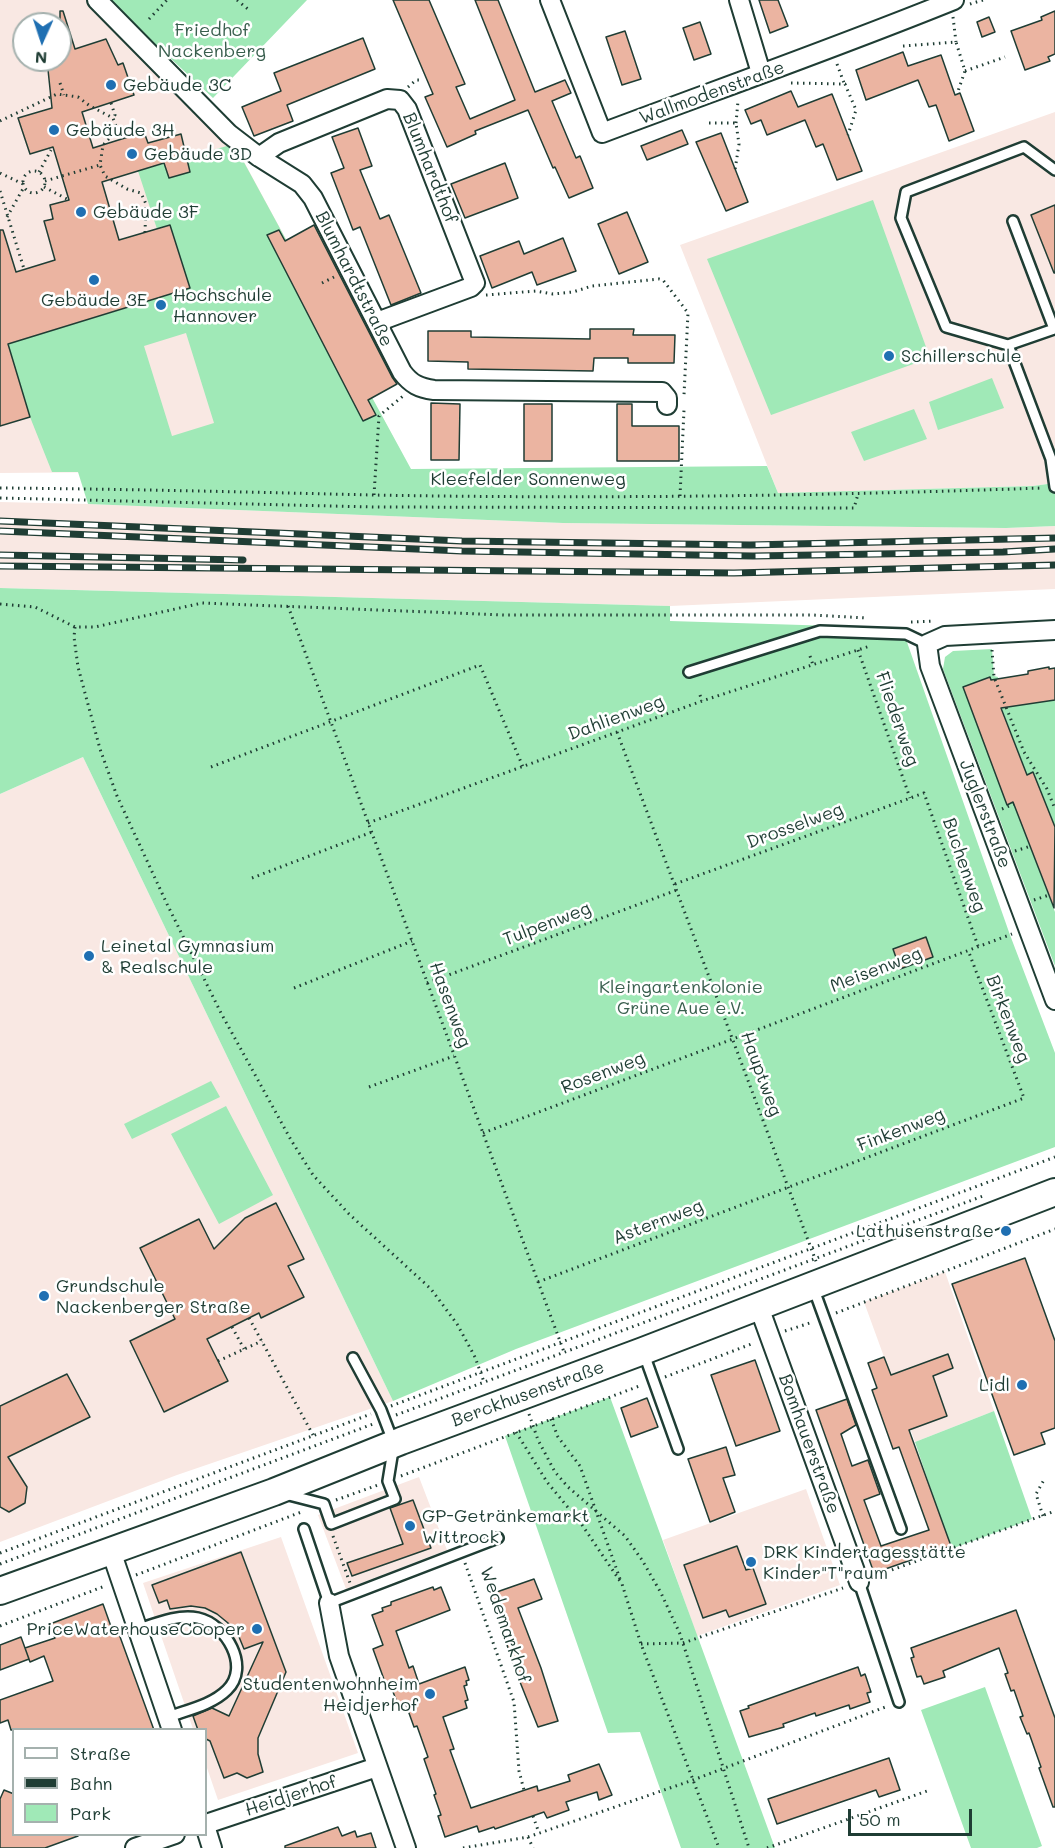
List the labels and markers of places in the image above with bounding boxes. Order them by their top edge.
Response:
place label: Gebäude 3C [123,74,232,96]
marker: Gebäude 3C [104,78,118,92]
place label: Gebäude 3H [66,119,175,141]
marker: Gebäude 3H [47,123,61,137]
place label: Gebäude 3D [144,143,252,165]
marker: Gebäude 3D [125,147,139,161]
place label: Gebäude 3F [93,201,199,223]
marker: Gebäude 3F [74,205,88,219]
marker: Gebäude 3E [87,273,101,287]
place label: Hochschule Hannover [173,284,272,326]
place label: Gebäude 3E [41,289,147,311]
marker: Hochschule Hannover [154,298,168,312]
place label: Schillerschule [901,345,1022,367]
marker: Schillerschule [882,349,896,363]
place label: Leinetal Gymnasium & Realschule [101,935,274,978]
marker: Leinetal Gymnasium & Realschule [82,949,96,963]
place label: Lathusenstraße [856,1220,994,1242]
marker: Lathusenstraße [999,1224,1013,1238]
place label: Grundschule Nackenberger Straße [56,1275,251,1318]
marker: Grundschule Nackenberger Straße [37,1289,51,1303]
place label: Lidl [979,1374,1010,1396]
marker: Lidl [1015,1378,1029,1392]
place label: GP-Getränkemarkt Wittrock [422,1505,589,1547]
marker: GP-Getränkemarkt Wittrock [403,1519,417,1533]
place label: DRK Kindertagesstätte Kinder"T"raum [763,1541,966,1584]
marker: DRK Kindertagesstätte Kinder"T"raum [744,1555,758,1569]
place label: PriceWaterhouseCooper [27,1618,245,1640]
marker: PriceWaterhouseCooper [250,1622,264,1636]
place label: Studentenwohnheim Heidjerhof [243,1673,418,1716]
marker: Studentenwohnheim Heidjerhof [423,1687,437,1701]

